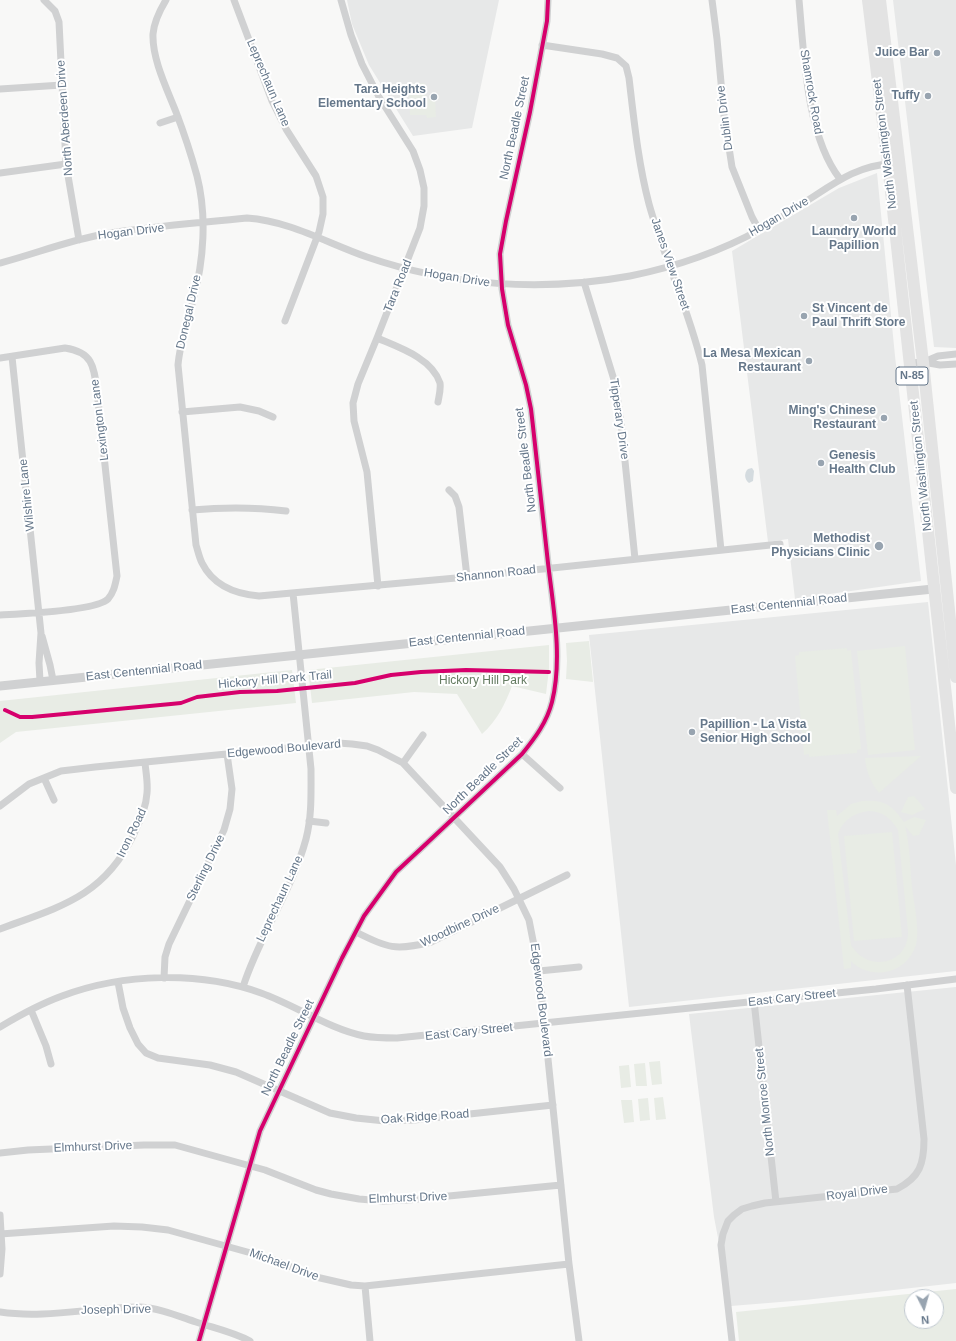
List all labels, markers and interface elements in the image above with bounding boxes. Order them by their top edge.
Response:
street label: Leprechaun Lane [243,37,293,129]
place label: Juice Bar [875,46,929,60]
street label: Shamrock Road [796,48,826,136]
marker: Juice Bar [932,48,942,58]
street label: North Aberdeen Drive [54,60,76,176]
street label: North Beadle Street [497,75,533,181]
street label: North Washington Street [870,78,900,210]
place label: Tara Heights Elementary School [318,83,426,111]
street label: Dublin Drive [714,85,736,151]
place label: Tuffy [892,89,920,103]
marker: Tuffy [923,91,933,101]
marker: Tara Heights Elementary School [429,92,439,102]
street label: Hogan Drive [747,194,811,240]
marker: Laundry World Papillion [849,213,859,223]
street label: Janes View Street [647,216,693,312]
street label: Hogan Drive [97,221,165,243]
place label: Laundry World Papillion [812,225,896,253]
street label: Tara Road [381,258,415,314]
street label: Hogan Drive [423,266,491,290]
street label: Donegal Drive [173,273,205,351]
place label: St Vincent de Paul Thrift Store [812,302,905,330]
marker: St Vincent de Paul Thrift Store [799,311,809,321]
place label: La Mesa Mexican Restaurant [703,347,801,375]
marker: La Mesa Mexican Restaurant [804,356,814,366]
road number: N-85 [896,367,928,385]
street label: Lexington Lane [88,378,112,462]
street label: Tipperary Drive [606,378,632,460]
street label: North Washington Street [907,400,935,532]
place label: Ming's Chinese Restaurant [788,404,876,432]
street label: North Beadle Street [512,407,540,513]
marker: Ming's Chinese Restaurant [879,413,889,423]
place label: Genesis Health Club [829,449,896,477]
street label: Wilshire Lane [16,458,38,532]
marker: Genesis Health Club [816,458,826,468]
place label: Methodist Physicians Clinic [771,532,870,560]
marker: Methodist Physicians Clinic [873,540,885,552]
street label: Shannon Road [455,563,537,585]
street label: East Centennial Road [730,591,848,617]
street label: East Centennial Road [408,624,526,650]
street label: East Centennial Road [85,658,203,684]
street label: Hickory Hill Park Trail [217,668,333,692]
park label: Hickory Hill Park [439,674,527,688]
place label: Papillion - La Vista Senior High School [700,718,811,746]
marker: Papillion - La Vista Senior High School [687,727,697,737]
street label: North Beadle Street [440,734,526,818]
street label: Edgewood Boulevard [227,737,341,761]
street label: Iron Road [114,806,150,860]
street label: Sterling Drive [184,832,228,904]
street label: Leprechaun Lane [254,854,306,944]
street label: Woodbine Drive [418,901,502,951]
street label: Edgewood Boulevard [527,943,555,1057]
street label: East Cary Street [747,986,837,1010]
street label: North Beadle Street [258,997,318,1099]
street label: East Cary Street [424,1020,514,1044]
street label: North Monroe Street [752,1047,778,1157]
street label: Oak Ridge Road [380,1107,470,1127]
street label: Elmhurst Drive [53,1138,133,1156]
street label: Royal Drive [825,1182,889,1204]
street label: Elmhurst Drive [368,1189,448,1207]
street label: Michael Drive [247,1246,321,1284]
north arrow [904,1289,944,1329]
street label: Joseph Drive [81,1302,151,1318]
text: N [921,1314,930,1326]

